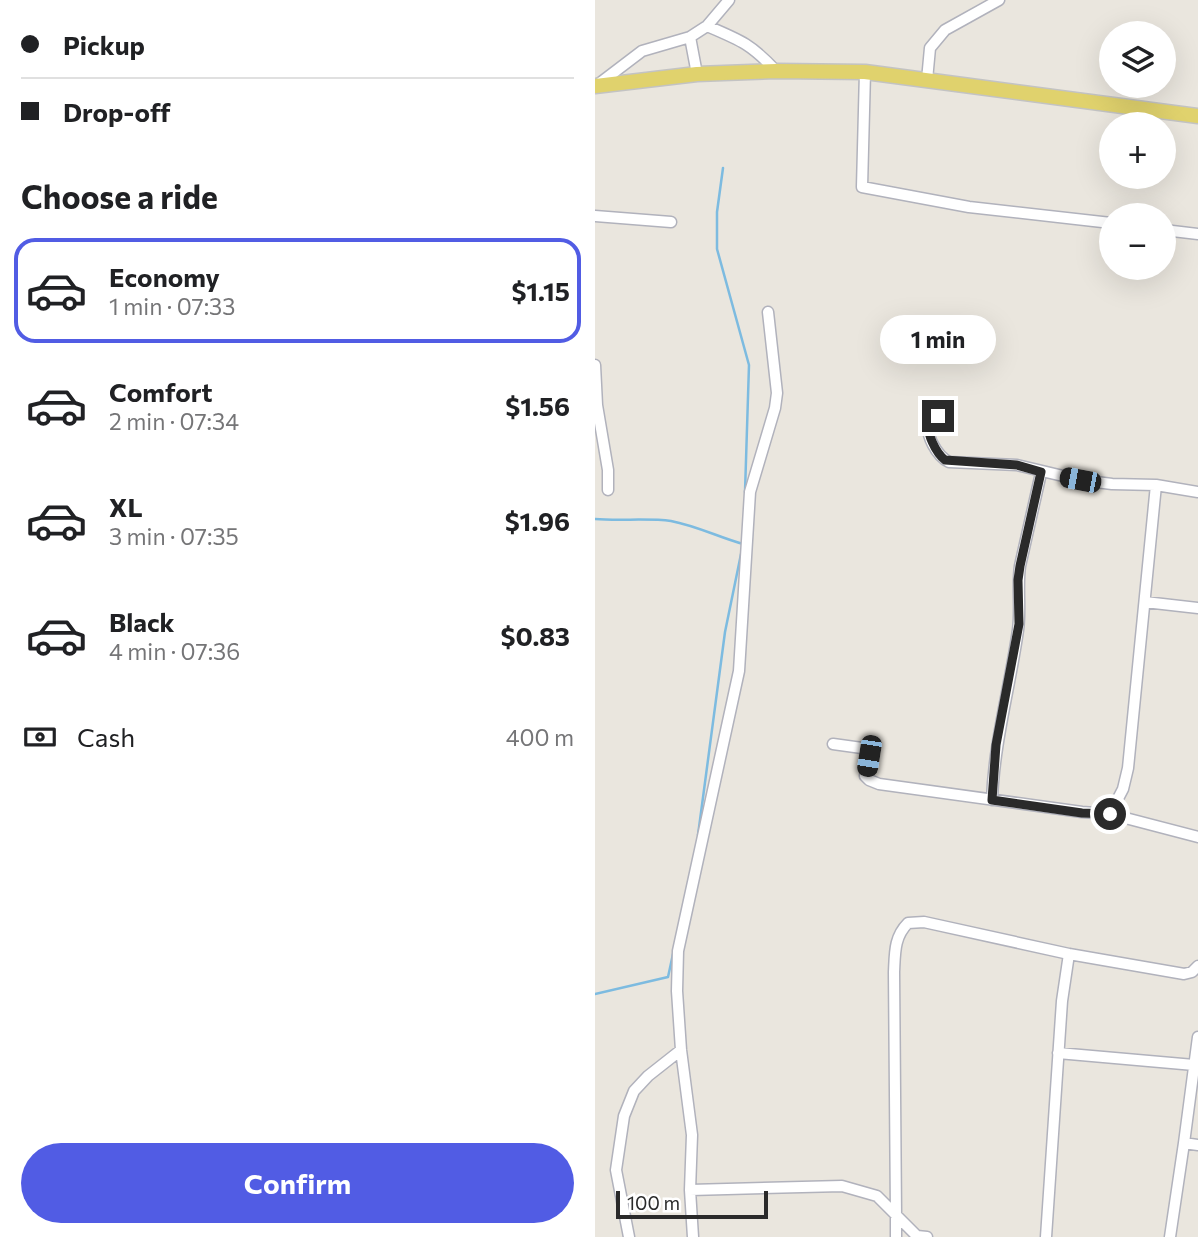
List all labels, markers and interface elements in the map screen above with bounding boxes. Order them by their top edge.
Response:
map controls [1099,21,1176,280]
button: layers [1099,21,1176,98]
text: Pickup [63,29,145,60]
text: Drop-off [63,96,170,127]
button: + [1099,112,1176,189]
text: Choose a ride [21,176,218,216]
button: − [1099,203,1176,280]
icon: car [25,259,88,322]
text: Economy [109,261,220,292]
text: $1.15 [511,275,570,306]
text: 1 min · 07:33 [109,292,235,320]
callout: 1 min [880,314,996,364]
text: 1 min [911,325,965,353]
icon: car [25,374,88,437]
text: Comfort [109,376,212,407]
text: $1.56 [505,390,570,421]
route end [922,400,954,432]
text: 2 min · 07:34 [109,407,239,435]
car [1058,466,1103,494]
icon: car [25,489,88,552]
text: XL [109,491,143,522]
text: $1.96 [505,505,570,536]
text: 3 min · 07:35 [109,522,239,550]
icon: car [25,604,88,667]
text: Black [109,606,175,637]
text: $0.83 [501,620,570,651]
text: 4 min · 07:36 [109,637,240,665]
icon: cash [21,718,59,756]
text: Cash [77,721,135,752]
text: 400 m [506,723,574,751]
car [856,734,883,778]
route start [1094,798,1126,830]
button: Confirm [21,1143,574,1223]
scale bar [616,1188,768,1220]
text: 100 m [627,1191,680,1214]

